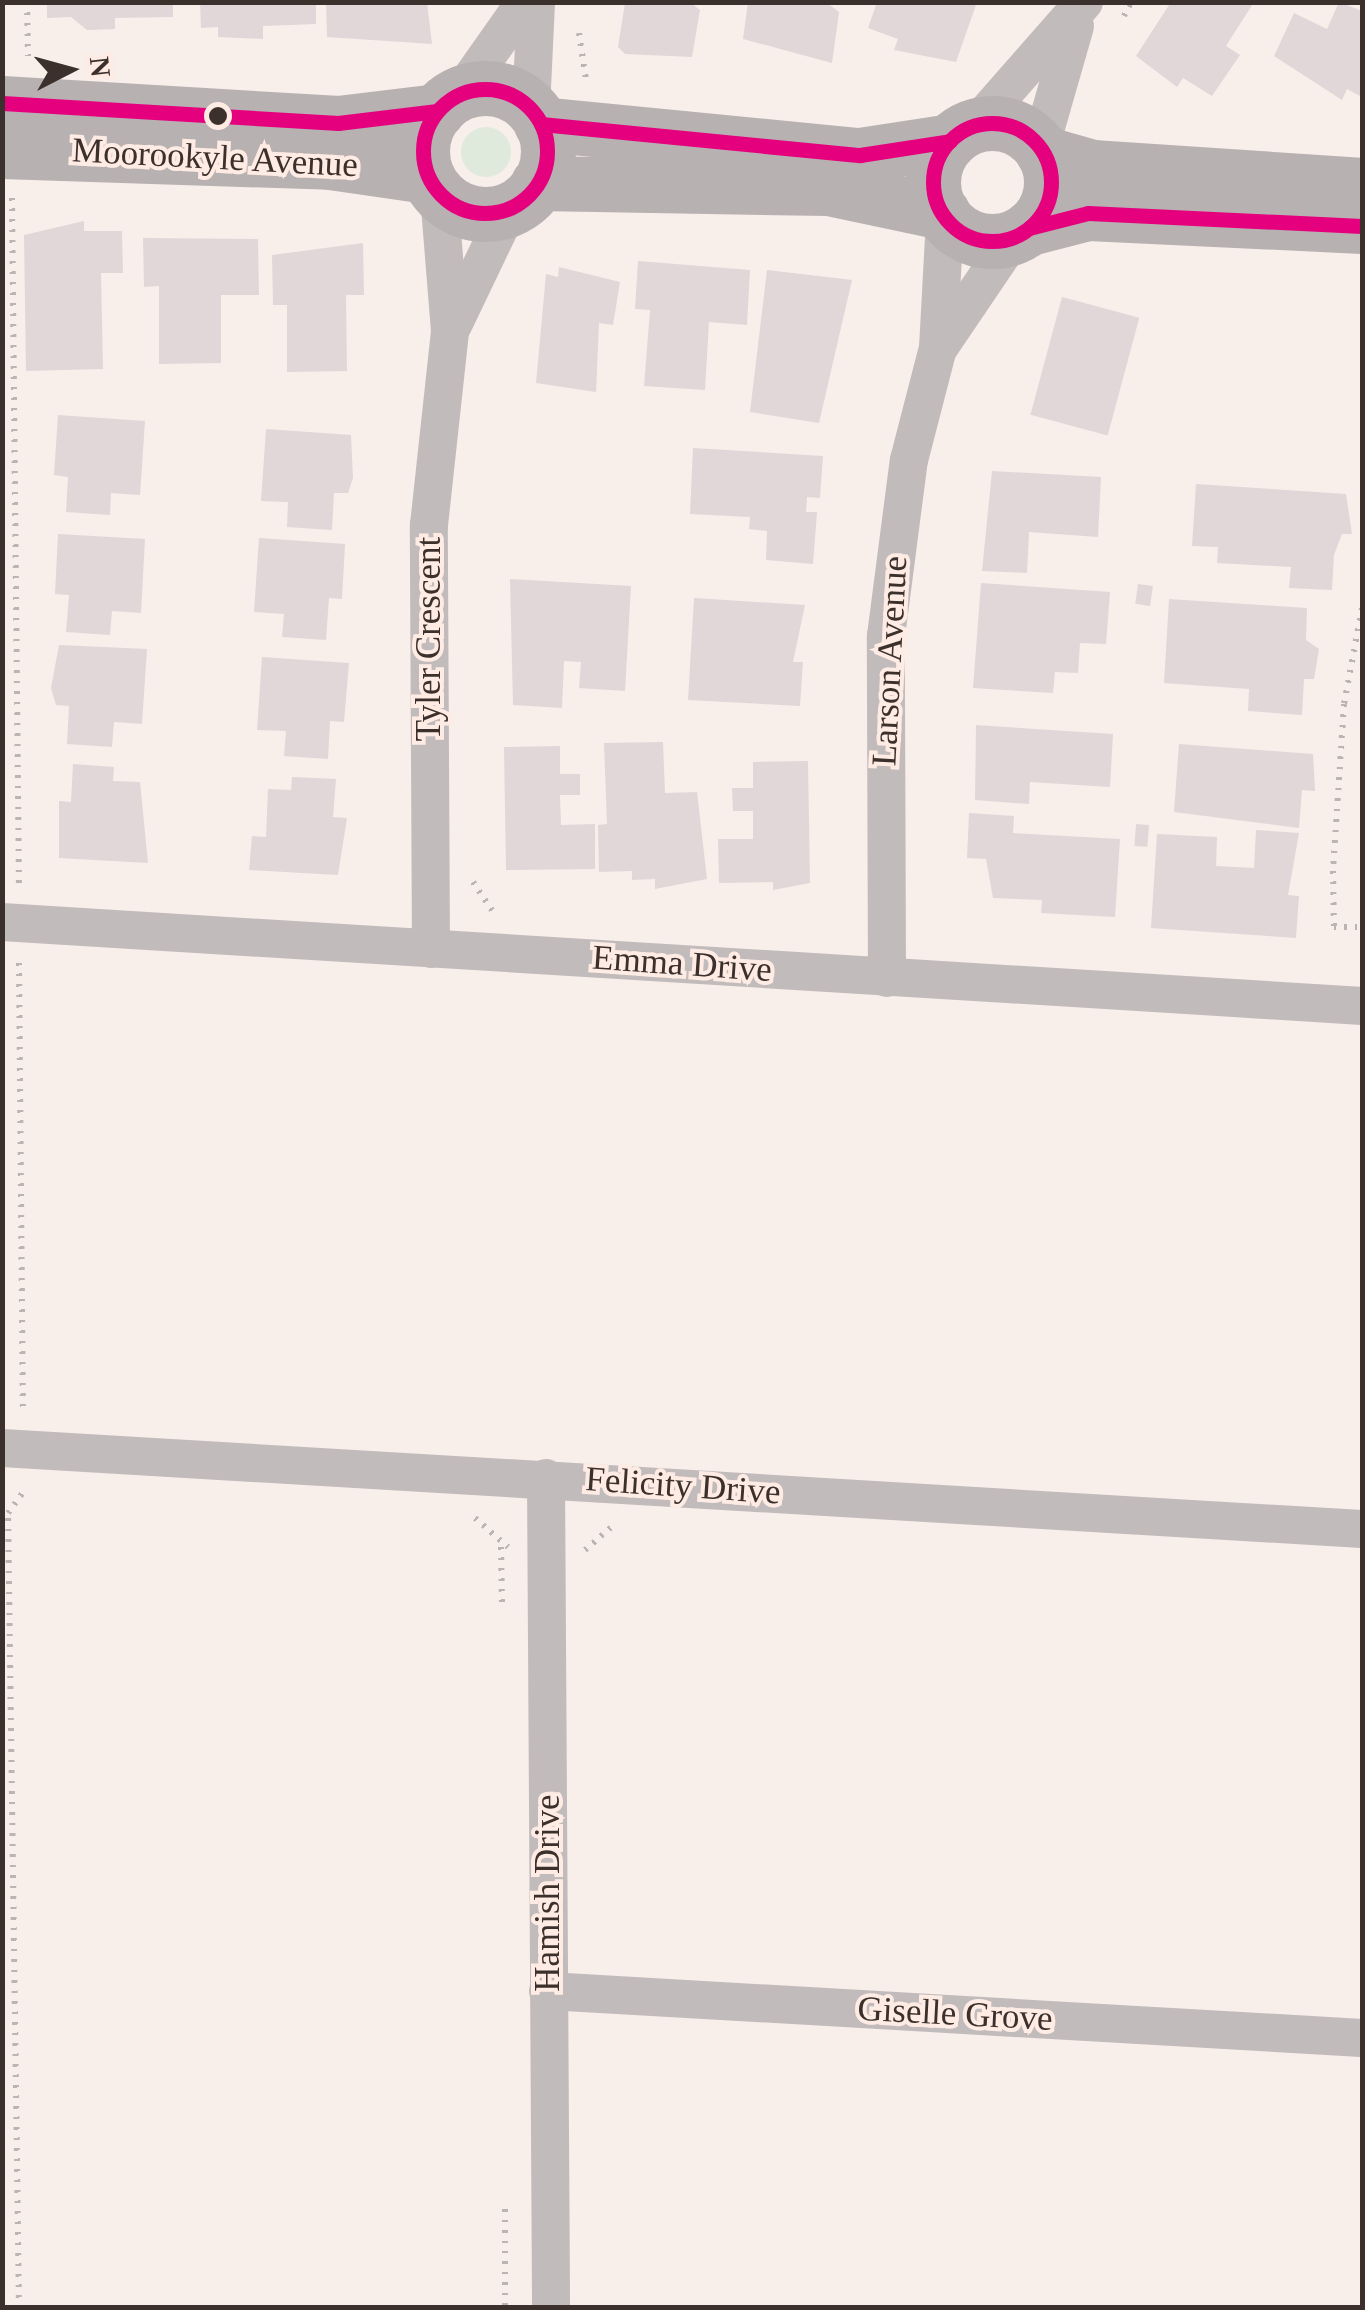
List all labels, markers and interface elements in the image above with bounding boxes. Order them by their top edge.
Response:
north arrow [20,20,120,120]
text: N [84,55,117,78]
unlabelled marker [208,106,228,126]
street label: Moorookyle Avenue [70,129,360,187]
street label: Tyler Crescent [408,537,450,741]
street label: Larson Avenue [863,554,917,768]
street label: Emma Drive [591,937,773,991]
street label: Felicity Drive [584,1458,782,1514]
street label: Hamish Drive [527,1794,569,1992]
street label: Giselle Grove [856,1988,1054,2040]

